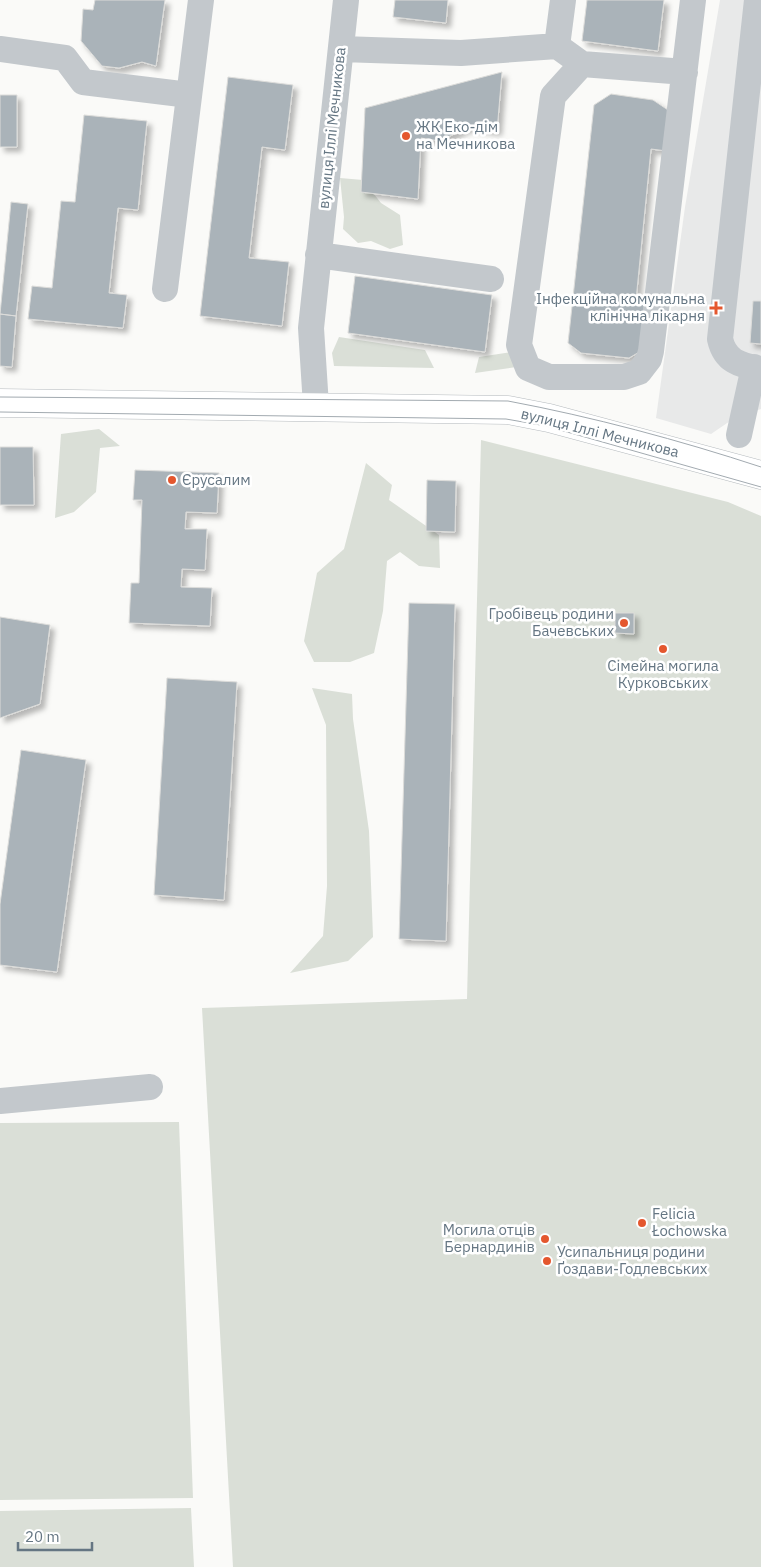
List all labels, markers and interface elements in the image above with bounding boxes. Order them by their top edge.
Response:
street label: вулиця Іллі Мечникова [314,46,349,210]
place label: ЖК Еко-дім на Мечникова [416,117,515,153]
marker: ЖК Еко-дім на Мечникова [400,130,412,142]
place label: Інфекційна комунальна клінічна лікарня [536,289,705,325]
marker: Інфекційна комунальна клінічна лікарня [709,301,723,315]
street label: вулиця Іллі Мечникова [519,404,681,461]
place label: Єрусалим [182,470,251,489]
marker: Єрусалим [166,474,178,486]
place label: Гробівець родини Бачевських [489,604,614,640]
marker: Гробівець родини Бачевських [618,617,630,629]
marker: Сімейна могила Курковських [657,643,669,655]
place label: Сімейна могила Курковських [607,656,719,692]
place label: Felicia Łochowska [651,1204,727,1240]
marker: Felicia Łochowska [636,1217,648,1229]
place label: Могила отців Бернардинів [443,1220,535,1256]
marker: Могила отців Бернардинів [539,1233,551,1245]
place label: Усипальниця родини Ґоздави-Годлевських [557,1242,708,1278]
marker: Усипальниця родини Ґоздави-Годлевських [541,1255,553,1267]
scale bar [18,1520,91,1552]
text: 20 m [25,1527,60,1546]

